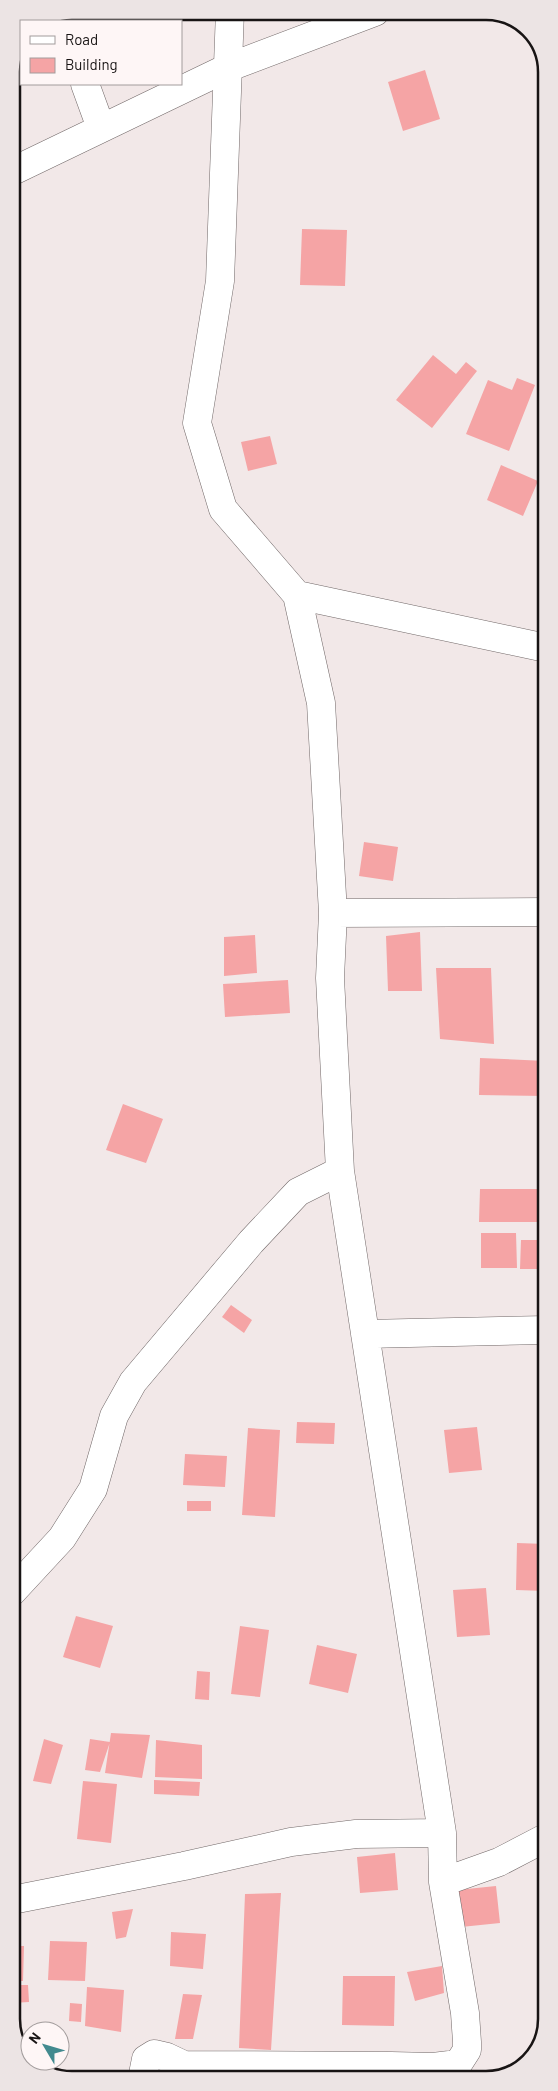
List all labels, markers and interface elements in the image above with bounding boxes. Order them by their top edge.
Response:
legend [20,20,182,85]
text: Road [65,30,98,48]
text: Building [65,55,118,73]
north arrow [20,2021,70,2071]
text: N [25,2029,44,2047]

